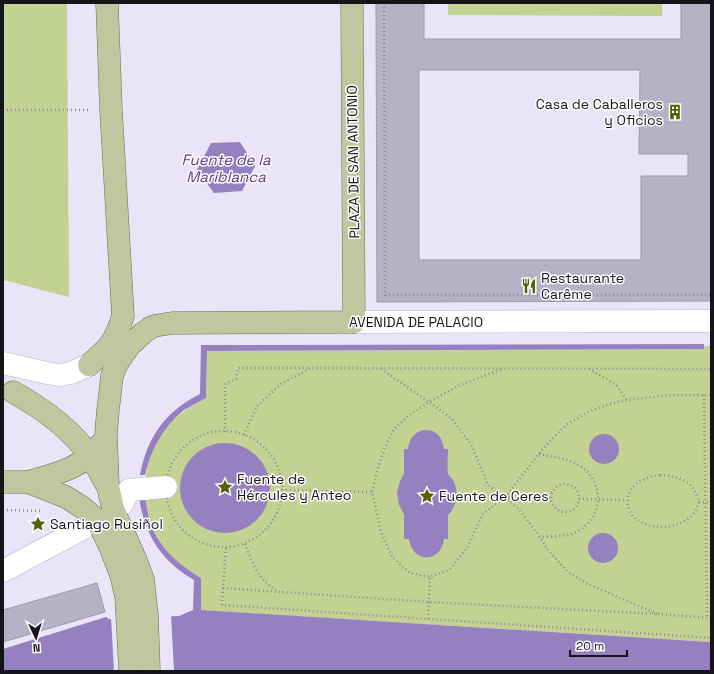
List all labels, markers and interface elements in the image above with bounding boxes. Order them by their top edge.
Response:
street label: PLAZA DE SAN ANTONIO [343,85,363,239]
place label: Casa de Caballeros y Oficios [536,95,663,129]
building icon: Casa de Caballeros y Oficios [666,103,684,121]
water label: Fuente de la Mariblanca [181,150,271,186]
place label: Restaurante Carême [541,269,624,303]
restaurant icon: Restaurante Carême [520,277,538,295]
street label: AVENIDA DE PALACIO [349,313,483,331]
place label: Fuente de Hércules y Anteo [237,470,351,504]
place icon: Fuente de Hércules y Anteo [216,478,234,496]
place icon: Fuente de Ceres [418,487,436,505]
place label: Fuente de Ceres [439,487,549,505]
place icon: Santiago Rusiñol [29,515,47,533]
place label: Santiago Rusiñol [50,515,163,533]
north arrow [16,618,56,658]
scale bar [570,632,627,658]
text: 20 m [576,638,604,654]
text: N [33,641,41,655]

